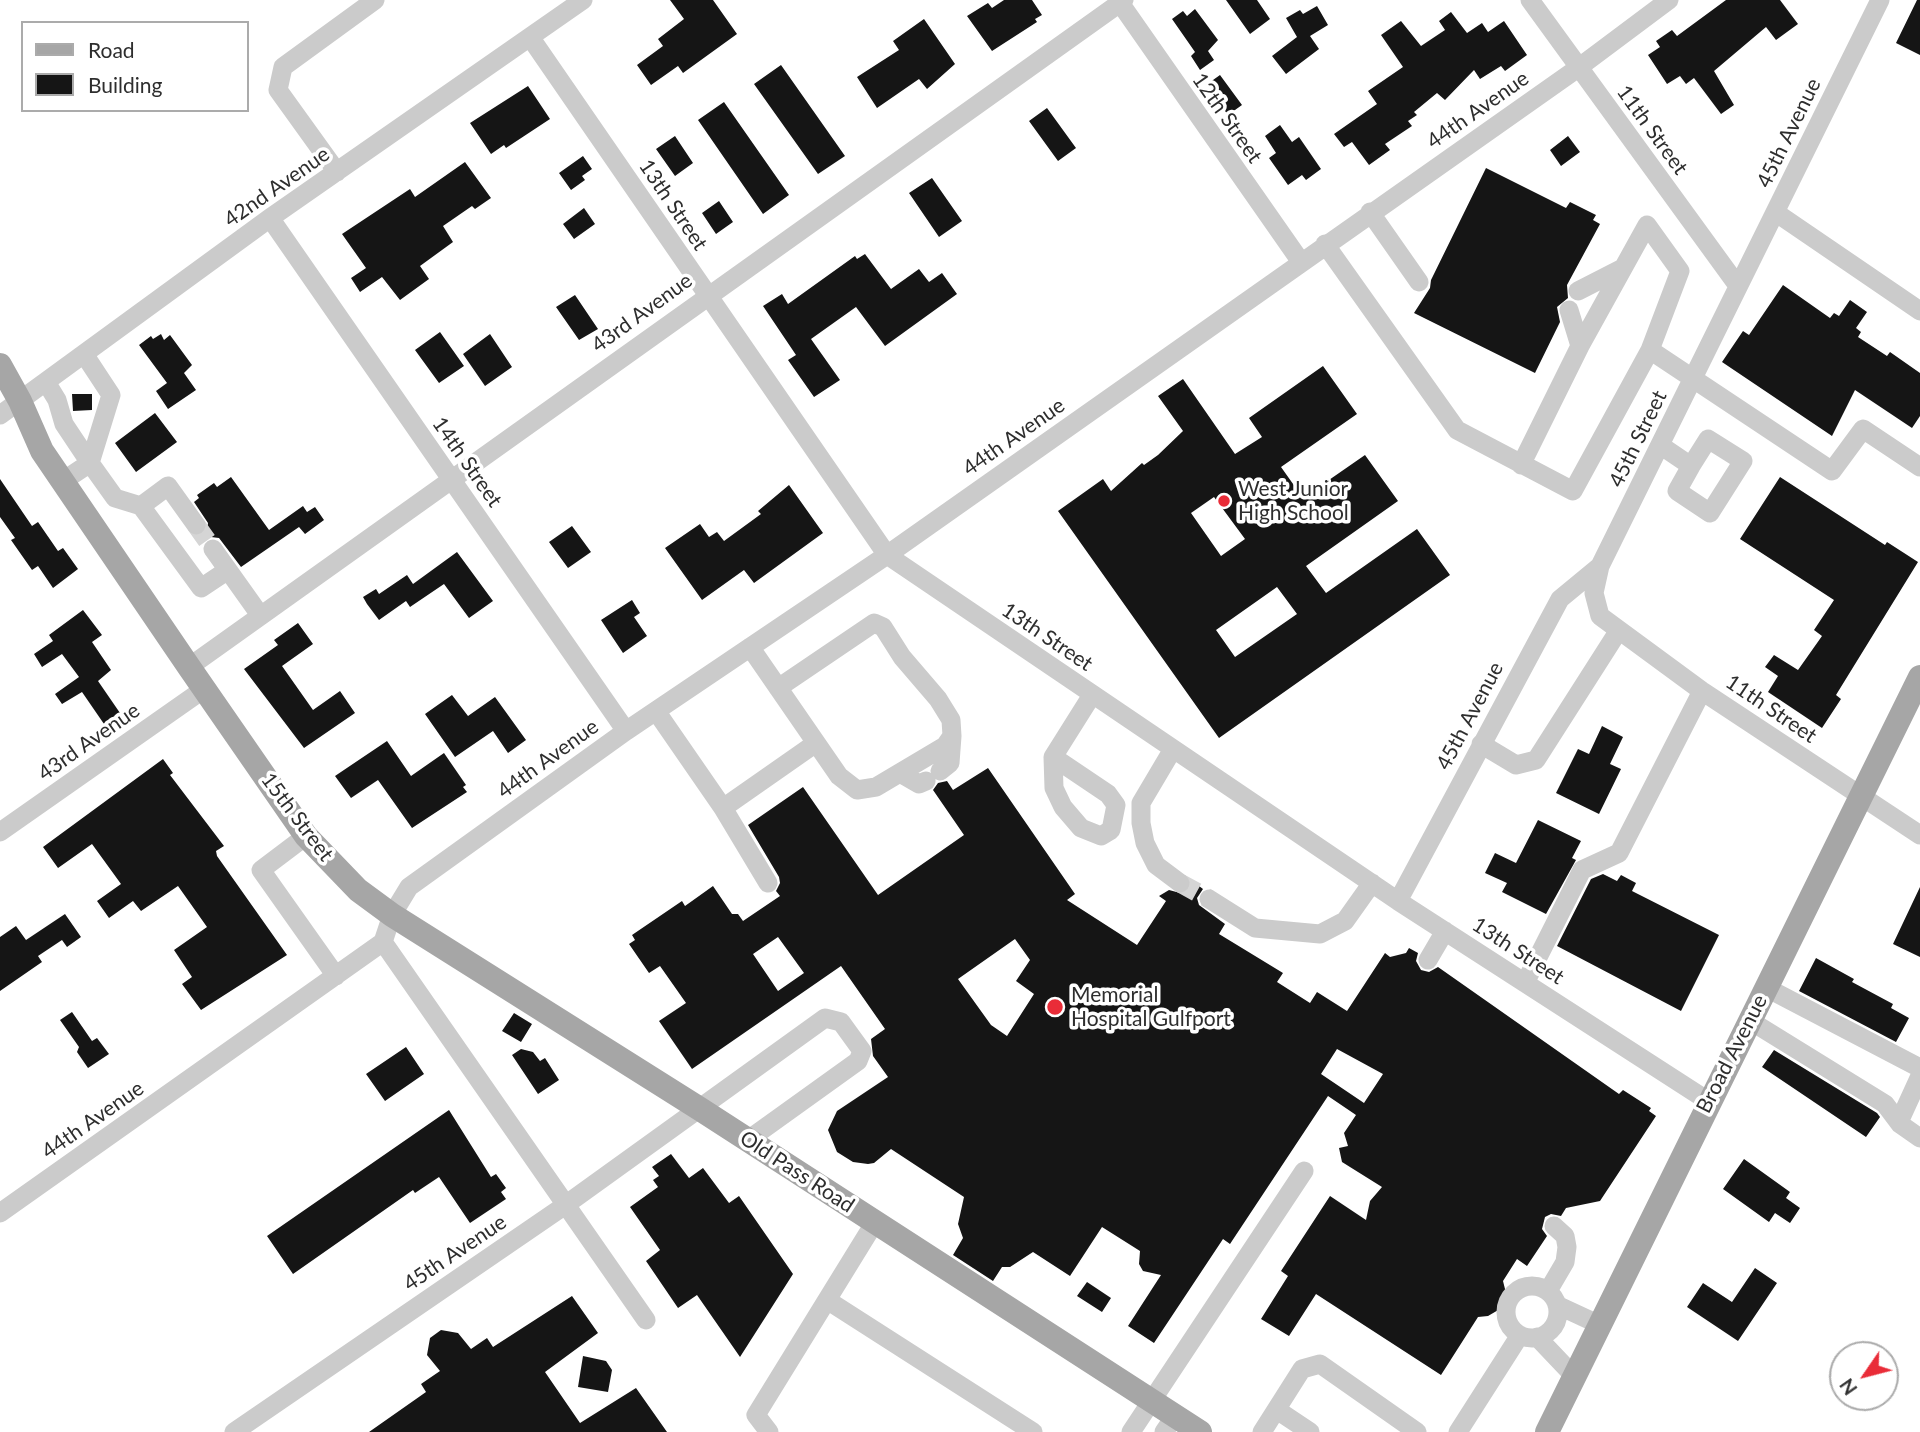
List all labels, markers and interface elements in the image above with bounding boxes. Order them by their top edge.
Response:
legend [21,21,248,112]
text: Road [88,37,135,62]
street label: 44th Avenue [1422,66,1534,154]
street label: 12th Street [1187,68,1267,168]
text: Building [88,72,163,97]
street label: 45th Avenue [1752,74,1826,192]
street label: 11th Street [1611,80,1693,180]
street label: 42nd Avenue [220,141,334,233]
street label: 13th Street [633,155,713,255]
street label: 43rd Avenue [587,268,697,358]
street label: 45th Street [1604,387,1672,491]
street label: 44th Avenue [958,393,1070,481]
street label: 14th Street [427,412,507,512]
place label: West Junior High School [1238,476,1349,526]
marker: West Junior High School [1216,493,1232,509]
street label: 13th Street [997,597,1097,677]
street label: 45th Avenue [1431,658,1509,774]
street label: 11th Street [1721,669,1821,749]
street label: 43rd Avenue [33,698,145,786]
street label: 44th Avenue [493,714,603,804]
street label: 15th Street [256,768,338,866]
street label: 13th Street [1467,912,1569,990]
place label: Memorial Hospital Gulfport [1071,982,1231,1032]
street label: Broad Avenue [1691,991,1773,1117]
marker: Memorial Hospital Gulfport [1045,997,1065,1017]
street label: 44th Avenue [37,1076,149,1164]
street label: Old Pass Road [735,1126,859,1218]
street label: 45th Avenue [399,1209,511,1297]
north arrow [1829,1341,1899,1411]
text: N [1834,1375,1862,1400]

